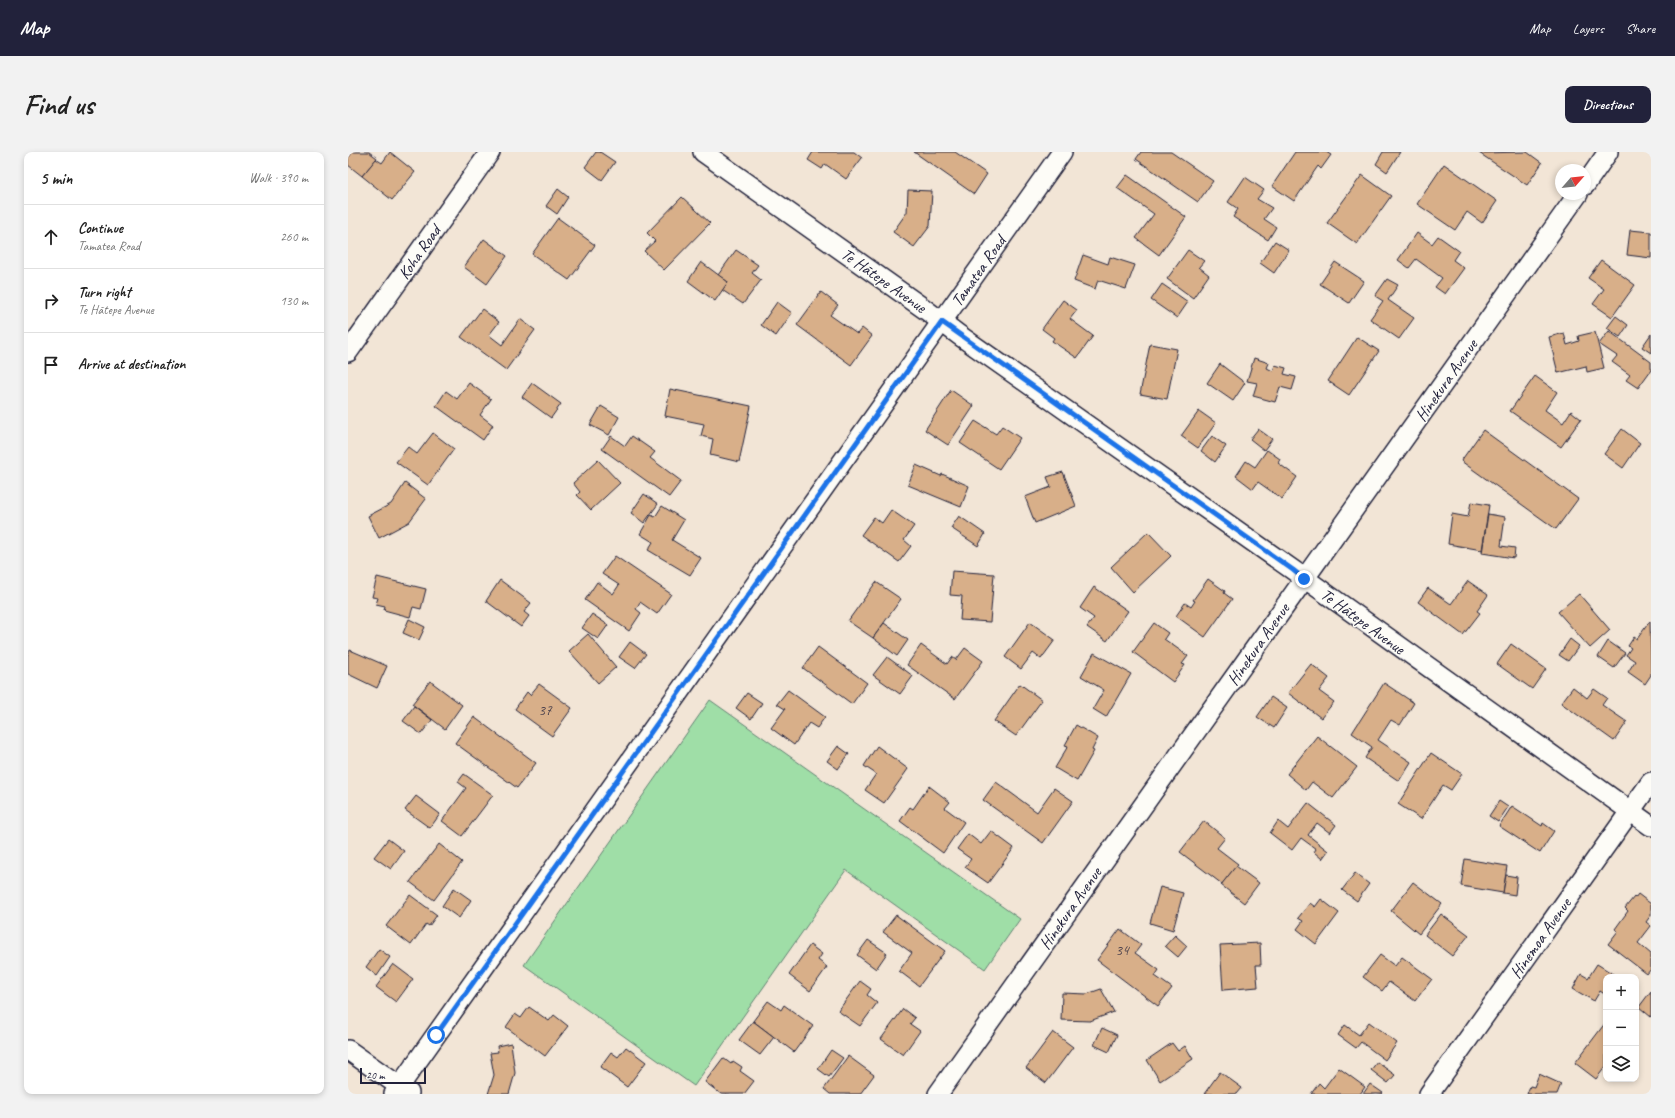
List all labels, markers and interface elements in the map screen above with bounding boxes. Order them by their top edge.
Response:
text: Map [20,16,50,40]
text: Map [1529,20,1551,37]
text: Layers [1573,20,1604,37]
text: Share [1626,20,1655,37]
button: Directions [1565,86,1651,123]
text: Find us [24,87,94,122]
north arrow [1555,164,1591,200]
text: 5 min [40,168,72,189]
text: Walk · 390 m [249,170,308,186]
text: Continue [78,219,123,238]
street label: Koha Road [393,219,447,283]
icon: ahead [40,226,62,248]
text: 260 m [280,229,308,245]
street label: Tamatea Road [946,230,1012,311]
text: Tamatea Road [78,238,140,254]
street label: Te Hātepe Avenue [837,243,932,318]
text: Turn right [78,283,131,302]
icon: right [40,290,62,312]
text: 130 m [280,293,308,309]
text: Te Hātepe Avenue [78,302,154,318]
street label: Hinekura Avenue [1410,334,1483,425]
icon: arrive [40,354,62,376]
text: Arrive at destination [78,355,185,374]
route end [1295,570,1313,588]
street label: Te Hātepe Avenue [1316,584,1410,660]
street label: Hinekura Avenue [1222,598,1295,689]
house number: 37 [538,701,553,720]
street label: Hinekura Avenue [1034,862,1107,953]
street label: Hinemoa Avenue [1505,893,1577,982]
house number: 34 [1115,941,1130,960]
map controls [1603,974,1639,1082]
button: + [1603,974,1639,1010]
button: − [1603,1010,1639,1046]
route start [427,1026,445,1044]
button: layers [1603,1046,1639,1082]
scale bar [360,1066,426,1085]
text: 20 m [366,1068,385,1082]

